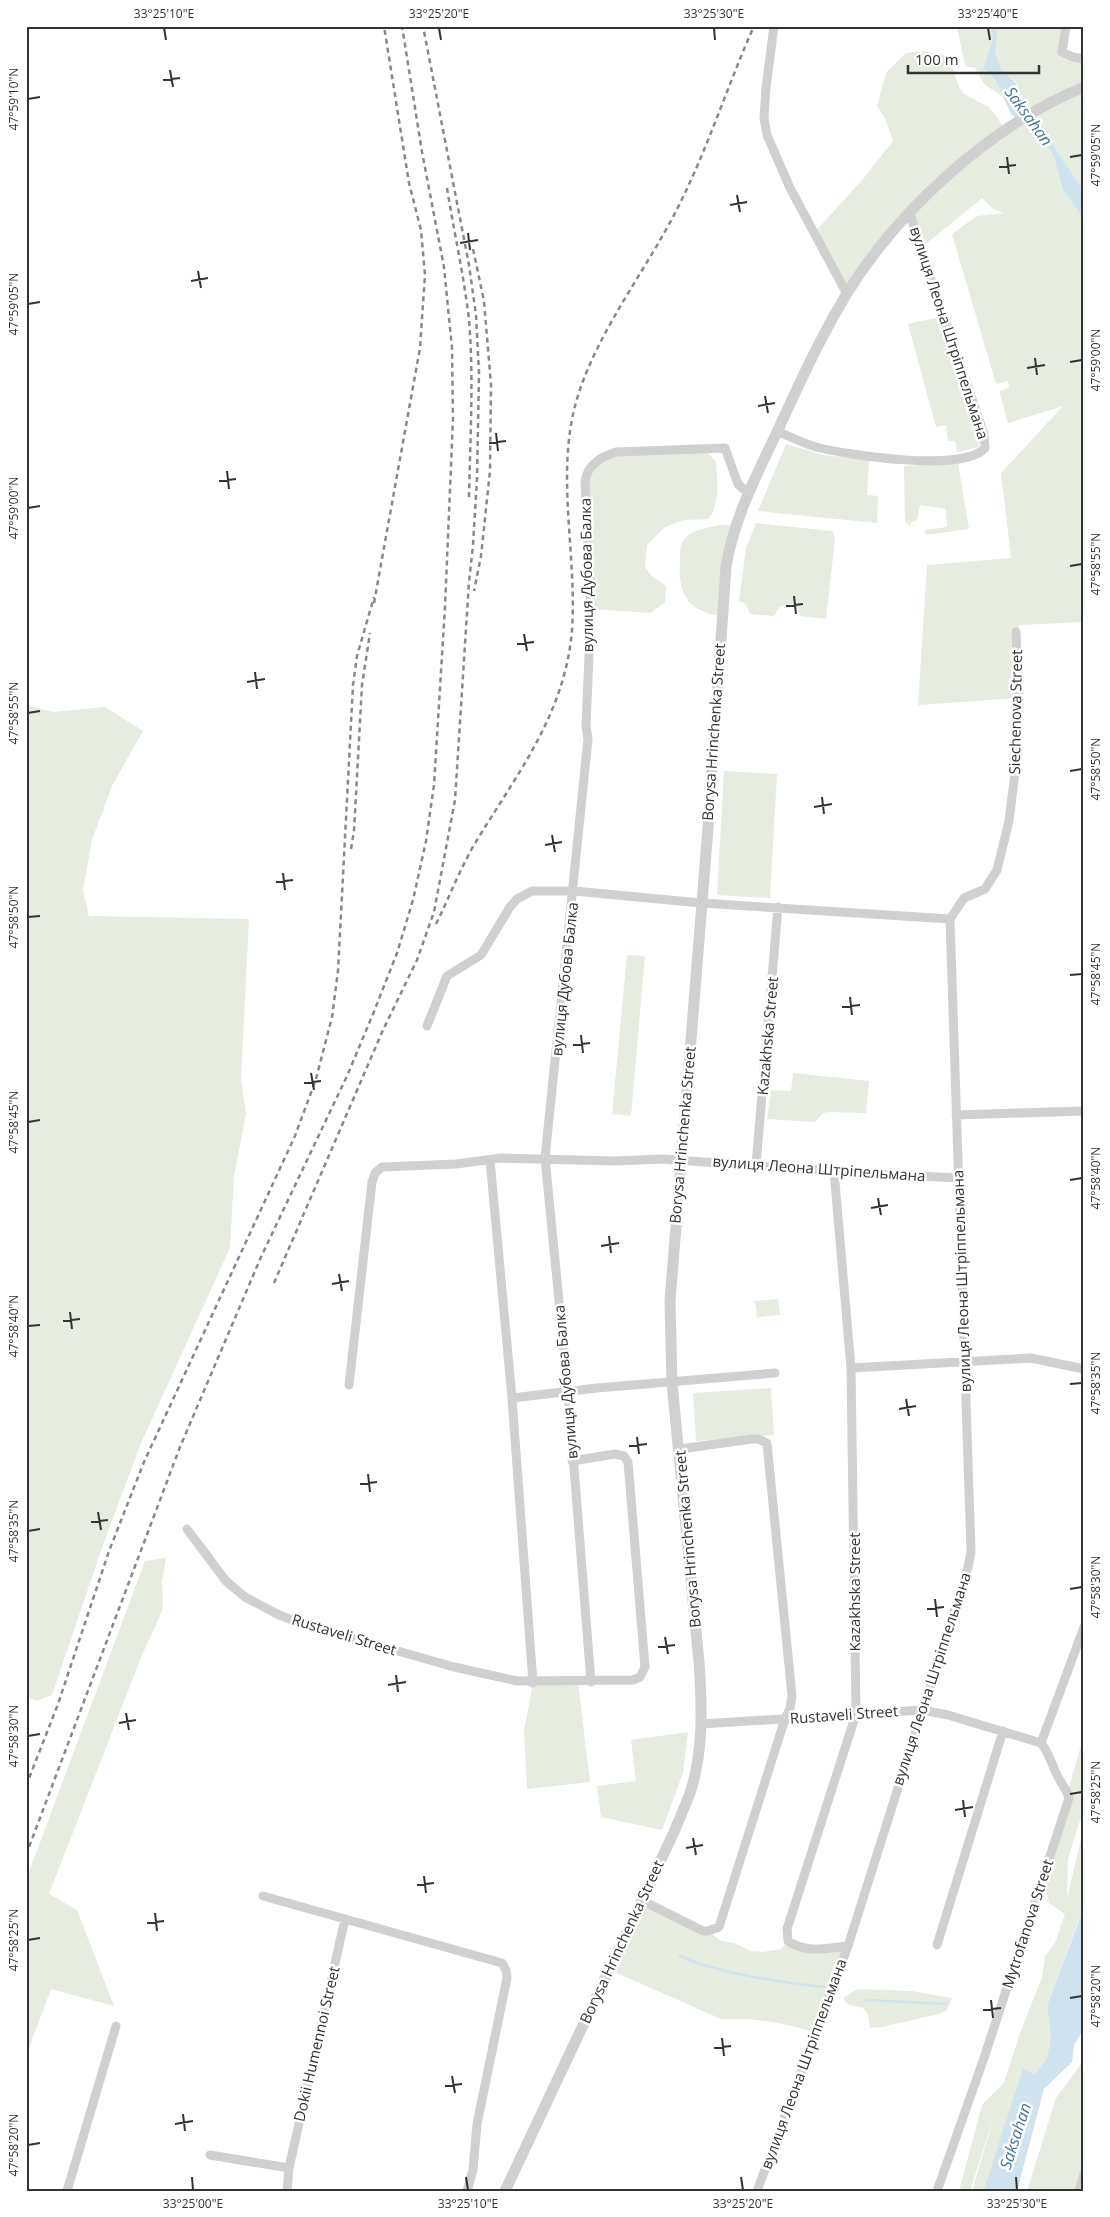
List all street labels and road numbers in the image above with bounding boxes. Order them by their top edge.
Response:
street label: вулиця Леона Штріппельмана [906,224,994,442]
street label: вулиця Дубова Балка [575,498,597,652]
street label: Borysa Hrinchenka Street [697,642,729,821]
street label: Siechenova Street [1004,649,1026,775]
street label: вулиця Дубова Балка [546,901,582,1057]
street label: Kazakhska Street [752,976,782,1096]
street label: Borysa Hrinchenka Street [664,1045,700,1224]
street label: вулиця Леона Штріпельмана [712,1151,926,1185]
street label: вулиця Леона Штріппельмана [947,1169,975,1393]
street label: вулиця Дубова Балка [548,1304,582,1460]
street label: Borysa Hrinchenka Street [669,1450,705,1629]
street label: Kazakhska Street [844,1532,864,1652]
street label: вулиця Леона Штріппельмана [887,1570,975,1788]
street label: Rustaveli Street [289,1609,399,1659]
street label: Rustaveli Street [789,1700,899,1728]
street label: Borysa Hrinchenka Street [574,1857,668,2026]
street label: Mytrofanova Street [997,1857,1057,1991]
street label: вулиця Леона Штріппельмана [756,1956,851,2172]
street label: Dokii Humennoi Street [288,1964,344,2123]

